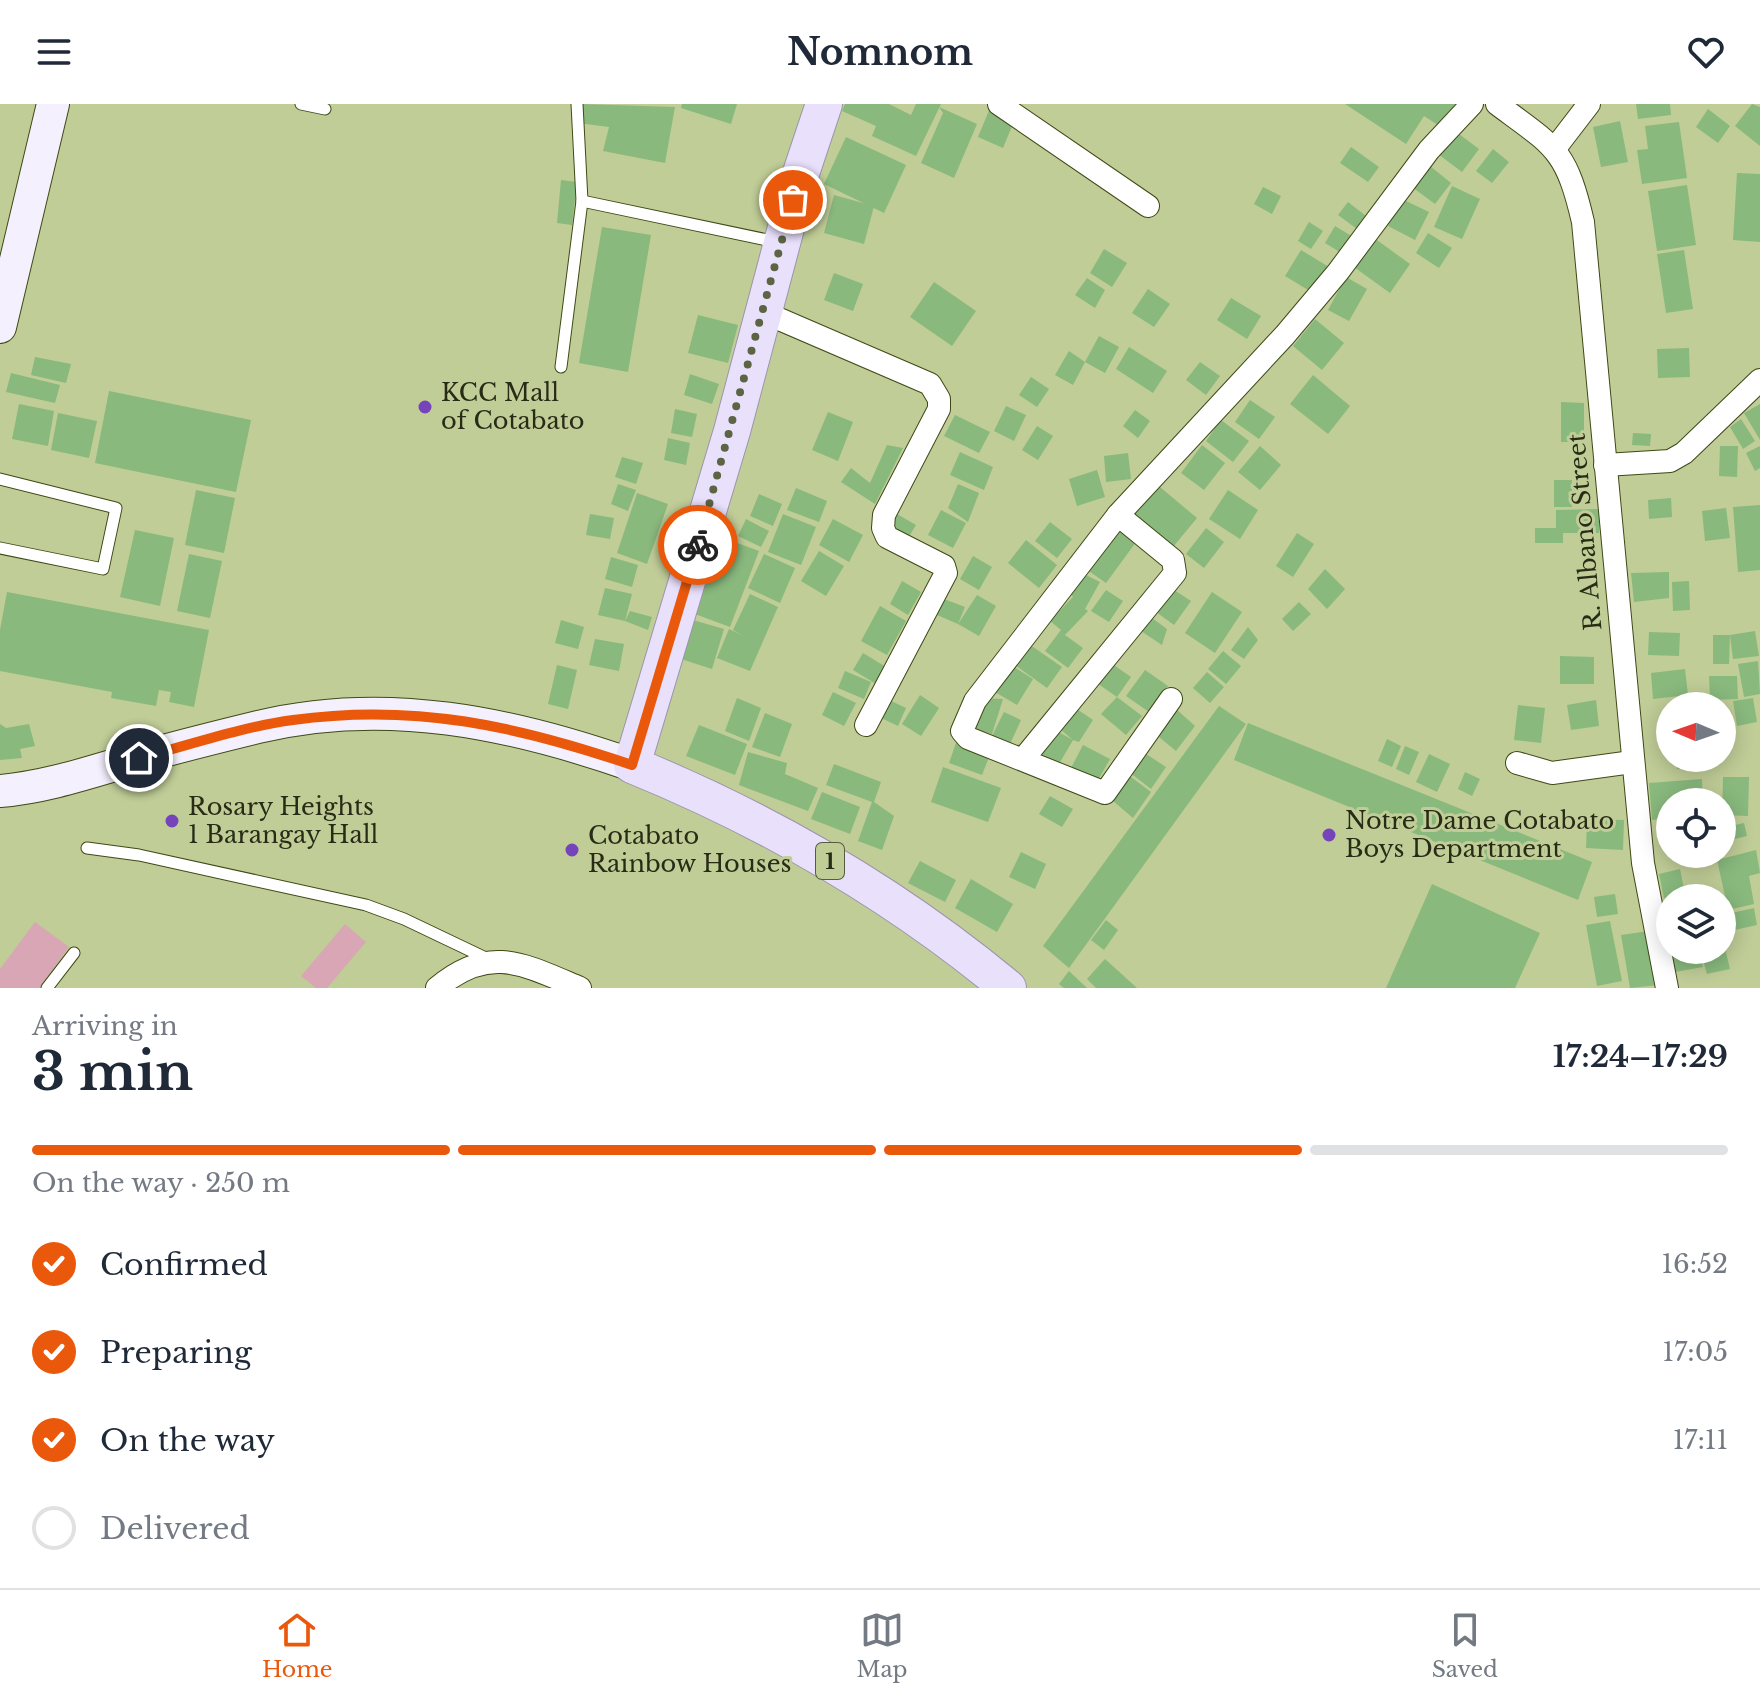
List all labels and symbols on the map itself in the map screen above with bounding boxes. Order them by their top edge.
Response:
pin [759,166,827,234]
place label: KCC Mall of Cotabato [441,378,585,435]
marker: KCC Mall of Cotabato [416,398,434,416]
street label: R. Albano Street [1561,432,1608,632]
courier [658,505,738,585]
north arrow [1656,692,1736,772]
pin [105,724,173,792]
place label: Rosary Heights 1 Barangay Hall [188,792,379,849]
place label: Notre Dame Cotabato Boys Department [1345,806,1614,863]
marker: Rosary Heights 1 Barangay Hall [163,812,181,830]
place label: Cotabato Rainbow Houses [588,821,791,878]
marker: Notre Dame Cotabato Boys Department [1320,826,1338,844]
marker: Cotabato Rainbow Houses [563,841,581,859]
road number: 1 [816,843,844,879]

